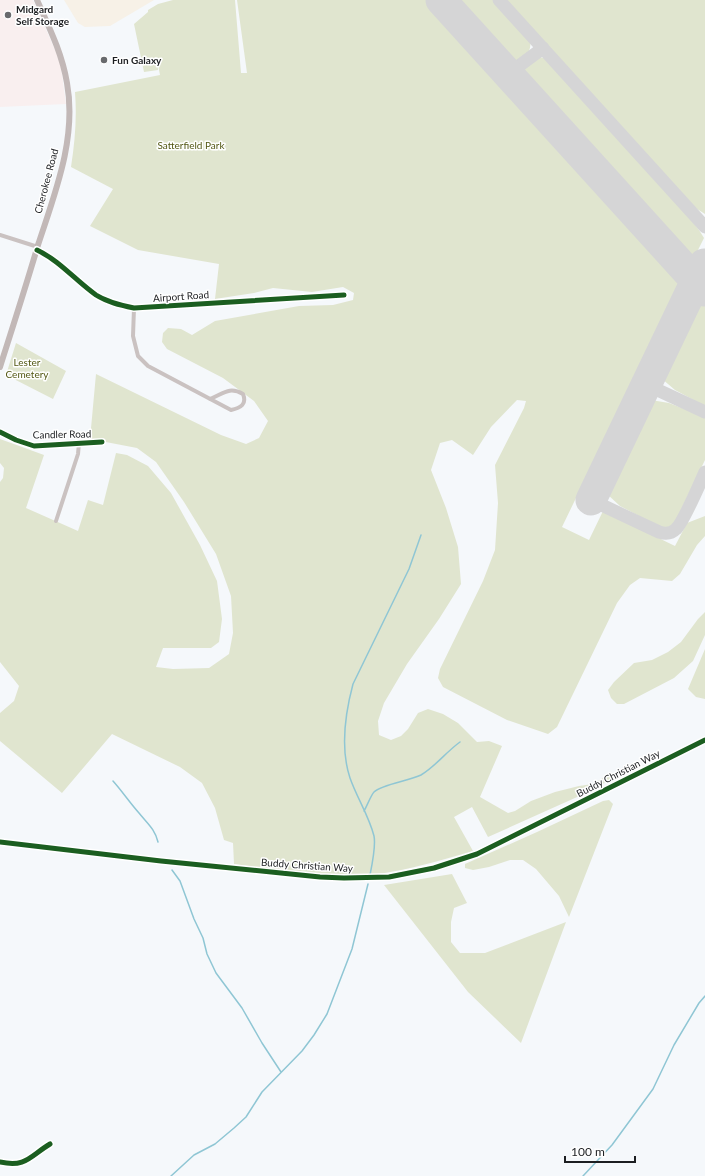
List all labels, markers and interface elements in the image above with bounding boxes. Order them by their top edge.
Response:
place label: Midgard Self Storage [16,3,70,27]
marker: Midgard Self Storage [3,10,13,20]
place label: Fun Galaxy [112,54,162,66]
marker: Fun Galaxy [99,55,109,65]
park label: Satterfield Park [157,139,225,151]
street label: Cherokee Road [32,147,60,215]
street label: Airport Road [153,288,209,304]
park label: Lester Cemetery [6,356,49,380]
street label: Candler Road [33,427,91,441]
street label: Buddy Christian Way [574,746,663,799]
street label: Buddy Christian Way [261,856,354,874]
scale bar [565,1138,635,1164]
text: 100 m [571,1144,605,1159]

